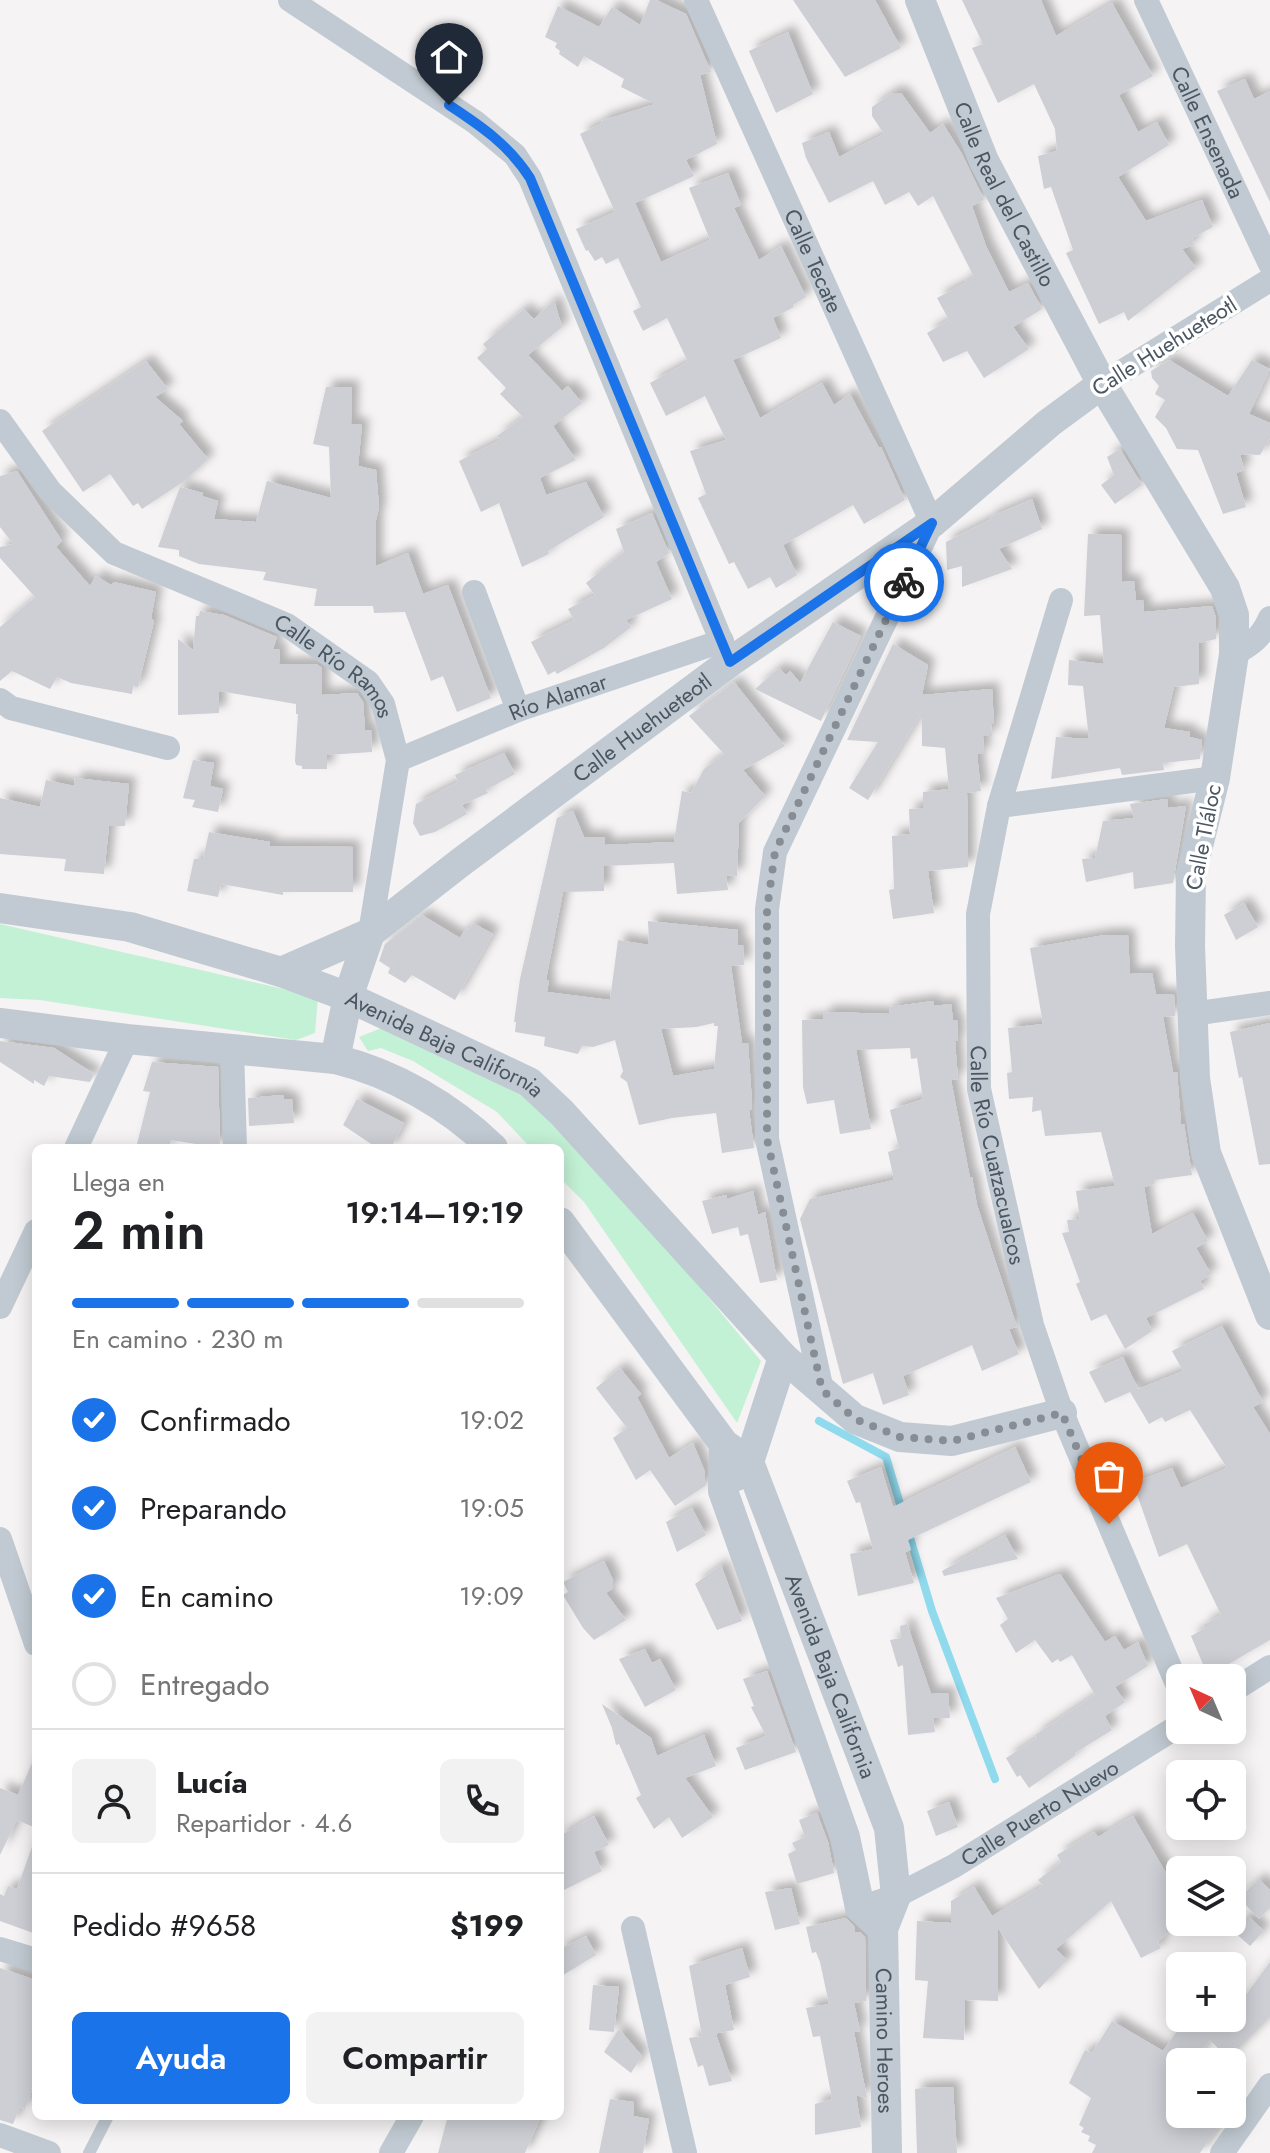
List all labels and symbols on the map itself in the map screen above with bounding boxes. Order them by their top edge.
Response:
pin [415,23,483,105]
street label: Calle Ensenada [1163,61,1253,204]
street label: Calle Real del Castillo [946,97,1064,292]
street label: Calle Tecate [776,204,851,318]
street label: Calle Huehueteotl [1085,289,1243,403]
courier [864,542,944,622]
street label: Calle Río Ramos [270,606,402,721]
street label: Río Alamar [503,665,612,728]
street label: Calle Huehueteotl [566,665,718,790]
street label: Calle Tláloc [1177,781,1229,893]
street label: Avenida Baja California [340,982,552,1105]
street label: Calle Río Cuatzacualcos [963,1045,1034,1268]
pin [1075,1442,1143,1524]
street label: Avenida Baja California [777,1569,885,1783]
north arrow [1166,1664,1246,1744]
street label: Calle Puerto Nuevo [954,1751,1125,1874]
street label: Camino Heroes [868,1968,902,2114]

